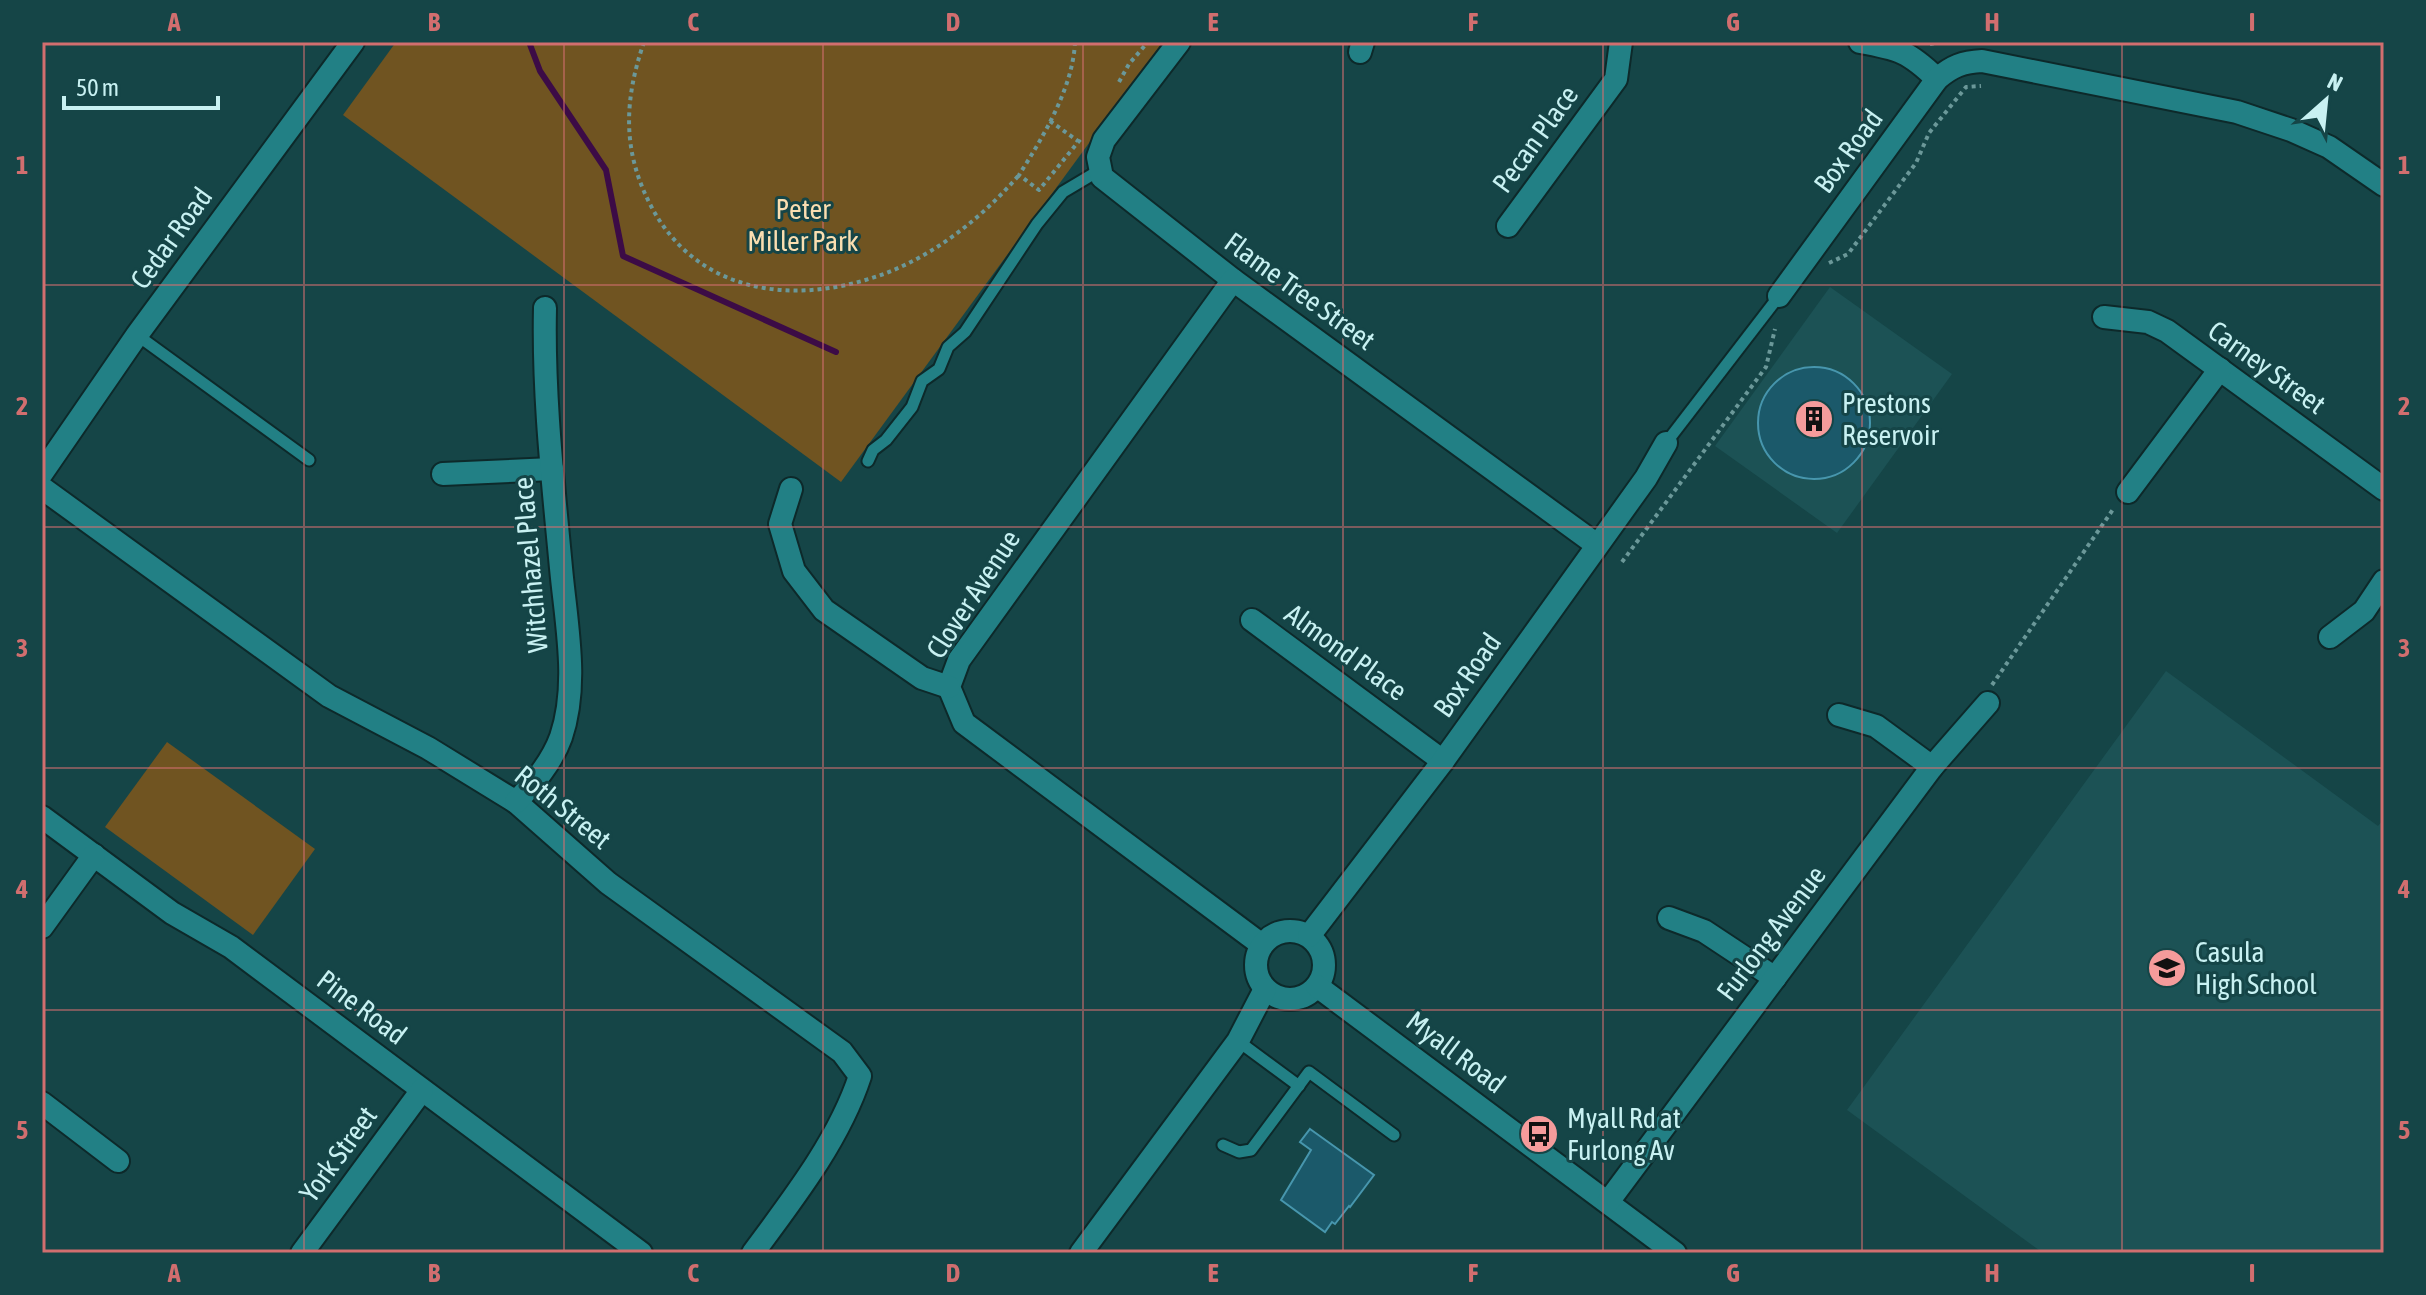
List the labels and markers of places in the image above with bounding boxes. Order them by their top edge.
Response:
place label: Prestons Reservoir [1842,387,1939,451]
building icon: Prestons Reservoir [1793,398,1835,440]
place label: Casula High School [2195,936,2317,1000]
school or university icon: Casula High School [2146,947,2188,989]
place label: Myall Rd at Furlong Av [1567,1102,1681,1166]
bus stop icon: Myall Rd at Furlong Av [1518,1113,1560,1155]

